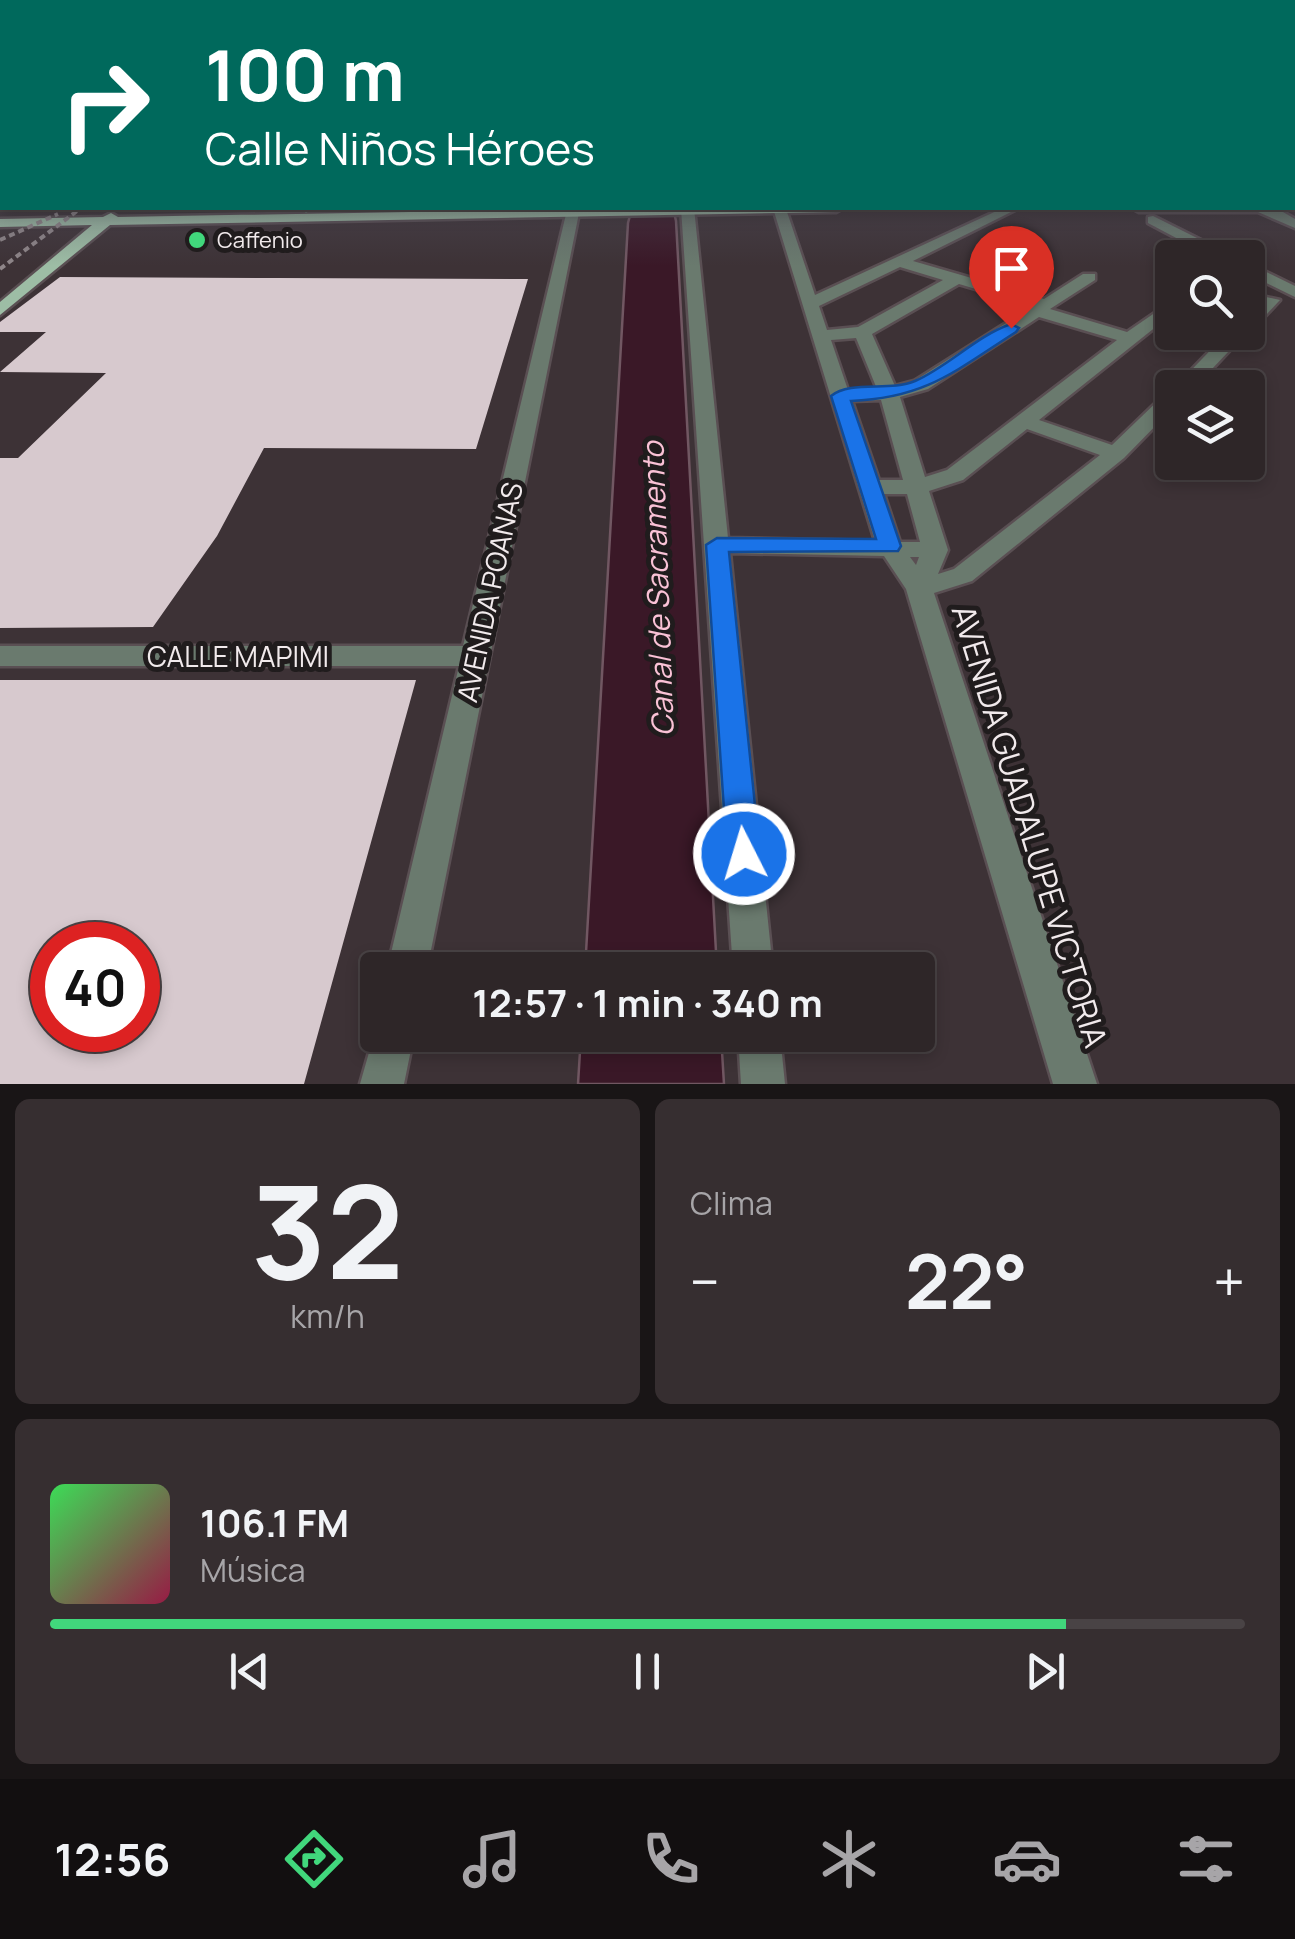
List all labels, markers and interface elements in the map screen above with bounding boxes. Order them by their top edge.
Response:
text: 100 m [205,26,405,122]
icon: right [40,40,170,170]
text: Calle Niños Héroes [205,117,595,179]
place label: Caffenio [217,225,303,255]
pin [969,226,1054,329]
marker: Caffenio [186,229,208,251]
map controls [1155,240,1265,480]
button: search [1155,240,1265,350]
icon: arrive [984,241,1039,296]
button: layers [1155,370,1265,480]
water label: Canal de Sacramento [631,439,683,737]
street label: AVENIDA POANAS [447,479,531,705]
street label: AVENIDA GUADALUPE VICTORIA [942,599,1118,1053]
street label: CALLE MAPIMI [147,637,329,675]
position arrow [692,802,796,906]
speed limit sign: 40 [30,922,160,1052]
text: 12:57 · 1 min · 340 m [472,976,823,1028]
text: 32 [251,1140,404,1318]
text: Clima [690,1181,773,1225]
text: 22° [905,1229,1028,1332]
text: − [690,1243,720,1319]
text: + [1213,1243,1245,1319]
text: km/h [290,1294,365,1338]
text: 106.1 FM [200,1496,349,1548]
text: Música [200,1548,306,1592]
icon: previous [222,1644,277,1699]
icon: pause [620,1644,675,1699]
icon: next [1018,1644,1073,1699]
icon: directions [279,1824,349,1894]
icon: music [457,1824,527,1894]
icon: phone [636,1824,706,1894]
icon: climate [814,1824,884,1894]
icon: car [992,1824,1062,1894]
icon: filters [1171,1824,1241,1894]
text: 12:56 [54,1828,170,1890]

